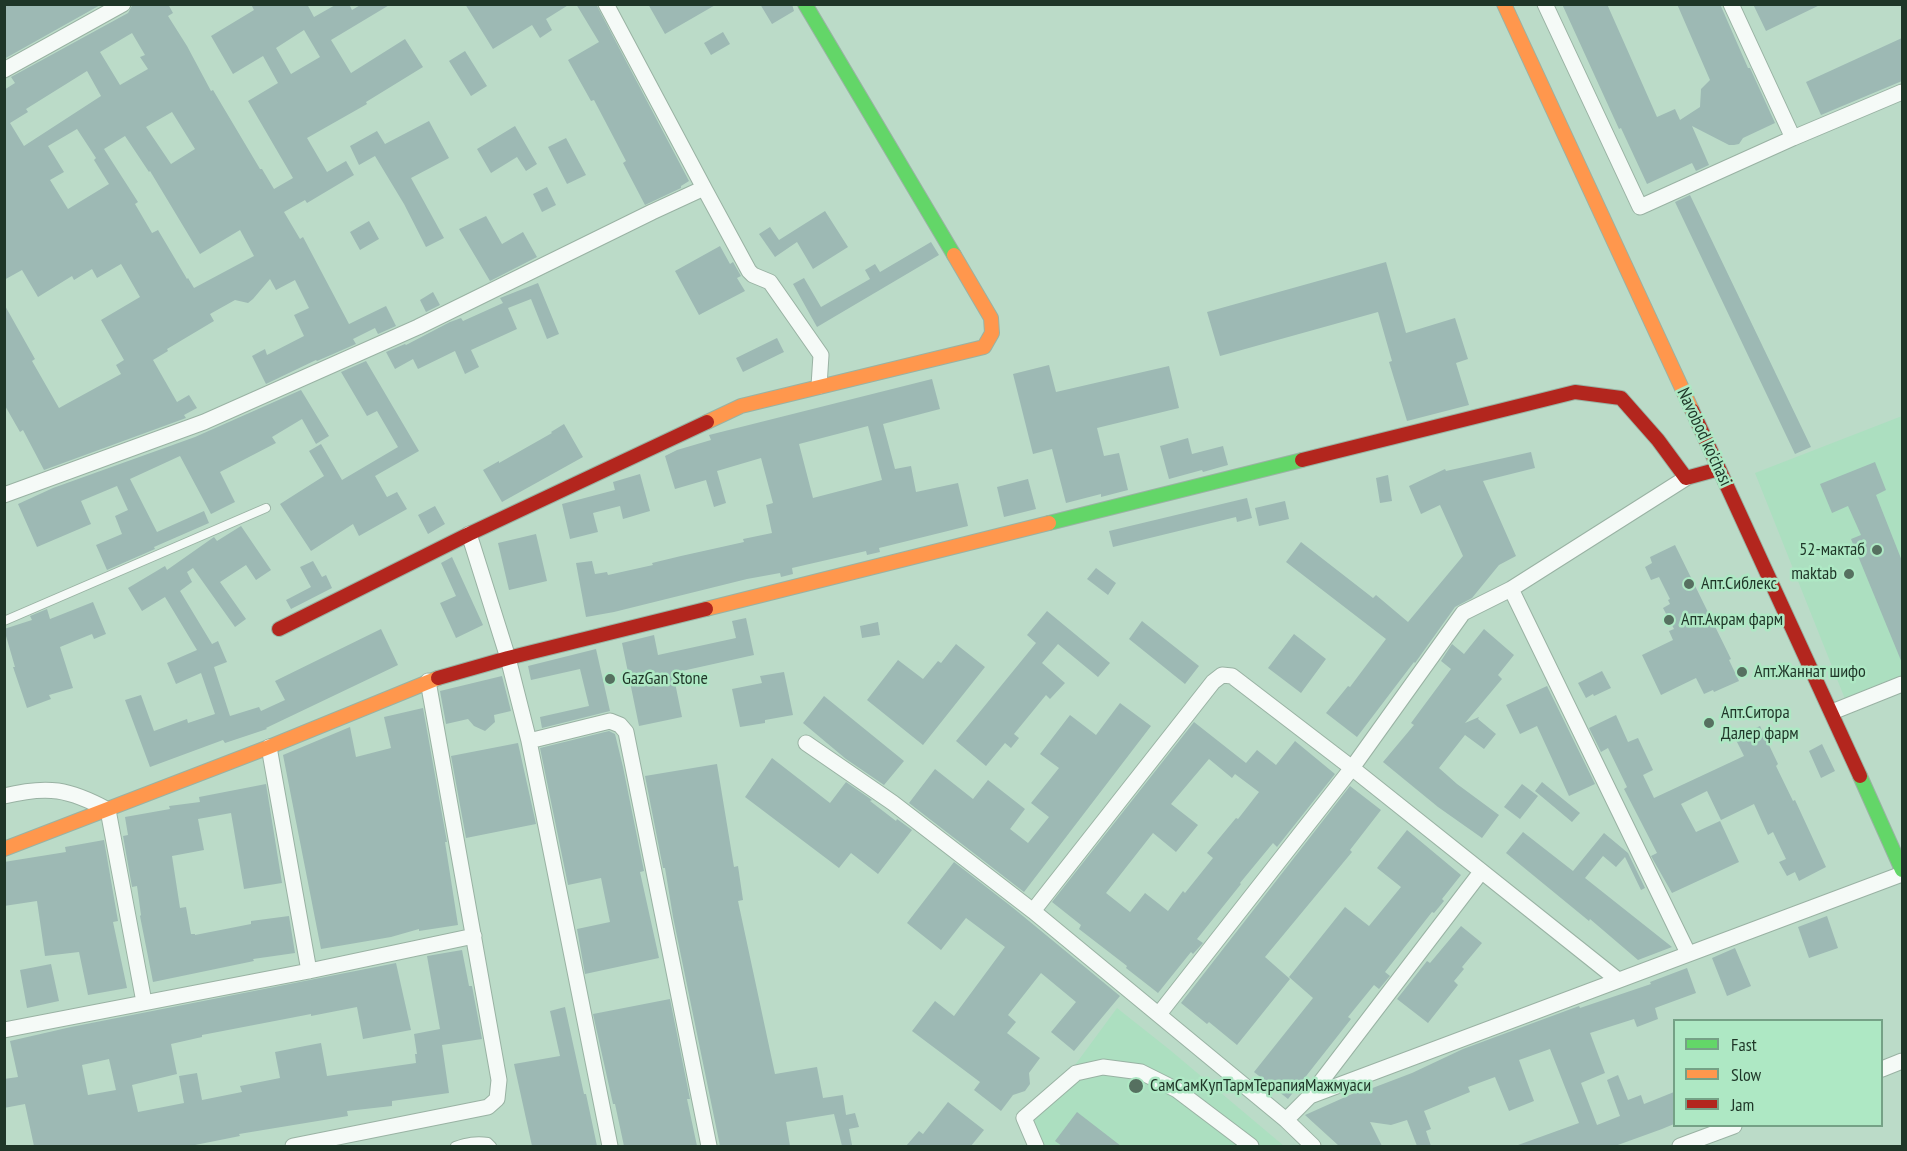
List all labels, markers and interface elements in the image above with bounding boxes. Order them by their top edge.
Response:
street label: Navobod ko'chasi [1672,384,1736,490]
place label: 52-мактаб [1799,539,1865,561]
marker: 52-мактаб [1870,543,1884,557]
place label: maktab [1791,563,1837,585]
marker: maktab [1842,567,1856,581]
place label: Апт.Сиблекс [1701,573,1777,595]
marker: Апт.Сиблекс [1682,577,1696,591]
place label: Апт.Акрам фарм [1681,609,1783,631]
marker: Апт.Акрам фарм [1662,613,1676,627]
place label: Апт.Жаннат шифо [1754,661,1866,683]
marker: Апт.Жаннат шифо [1735,665,1749,679]
place label: GazGan Stone [622,668,708,690]
marker: GazGan Stone [603,672,617,686]
place label: Апт.Ситора Далер фарм [1721,702,1799,744]
marker: Апт.Ситора Далер фарм [1702,716,1716,730]
legend [1673,1019,1883,1127]
text: Fast [1731,1033,1757,1056]
text: Slow [1731,1063,1761,1086]
place label: СамСамКупТармТерапияМажмуаси [1150,1075,1371,1097]
marker: СамСамКупТармТерапияМажмуаси [1127,1077,1145,1095]
text: Jam [1731,1093,1754,1116]

